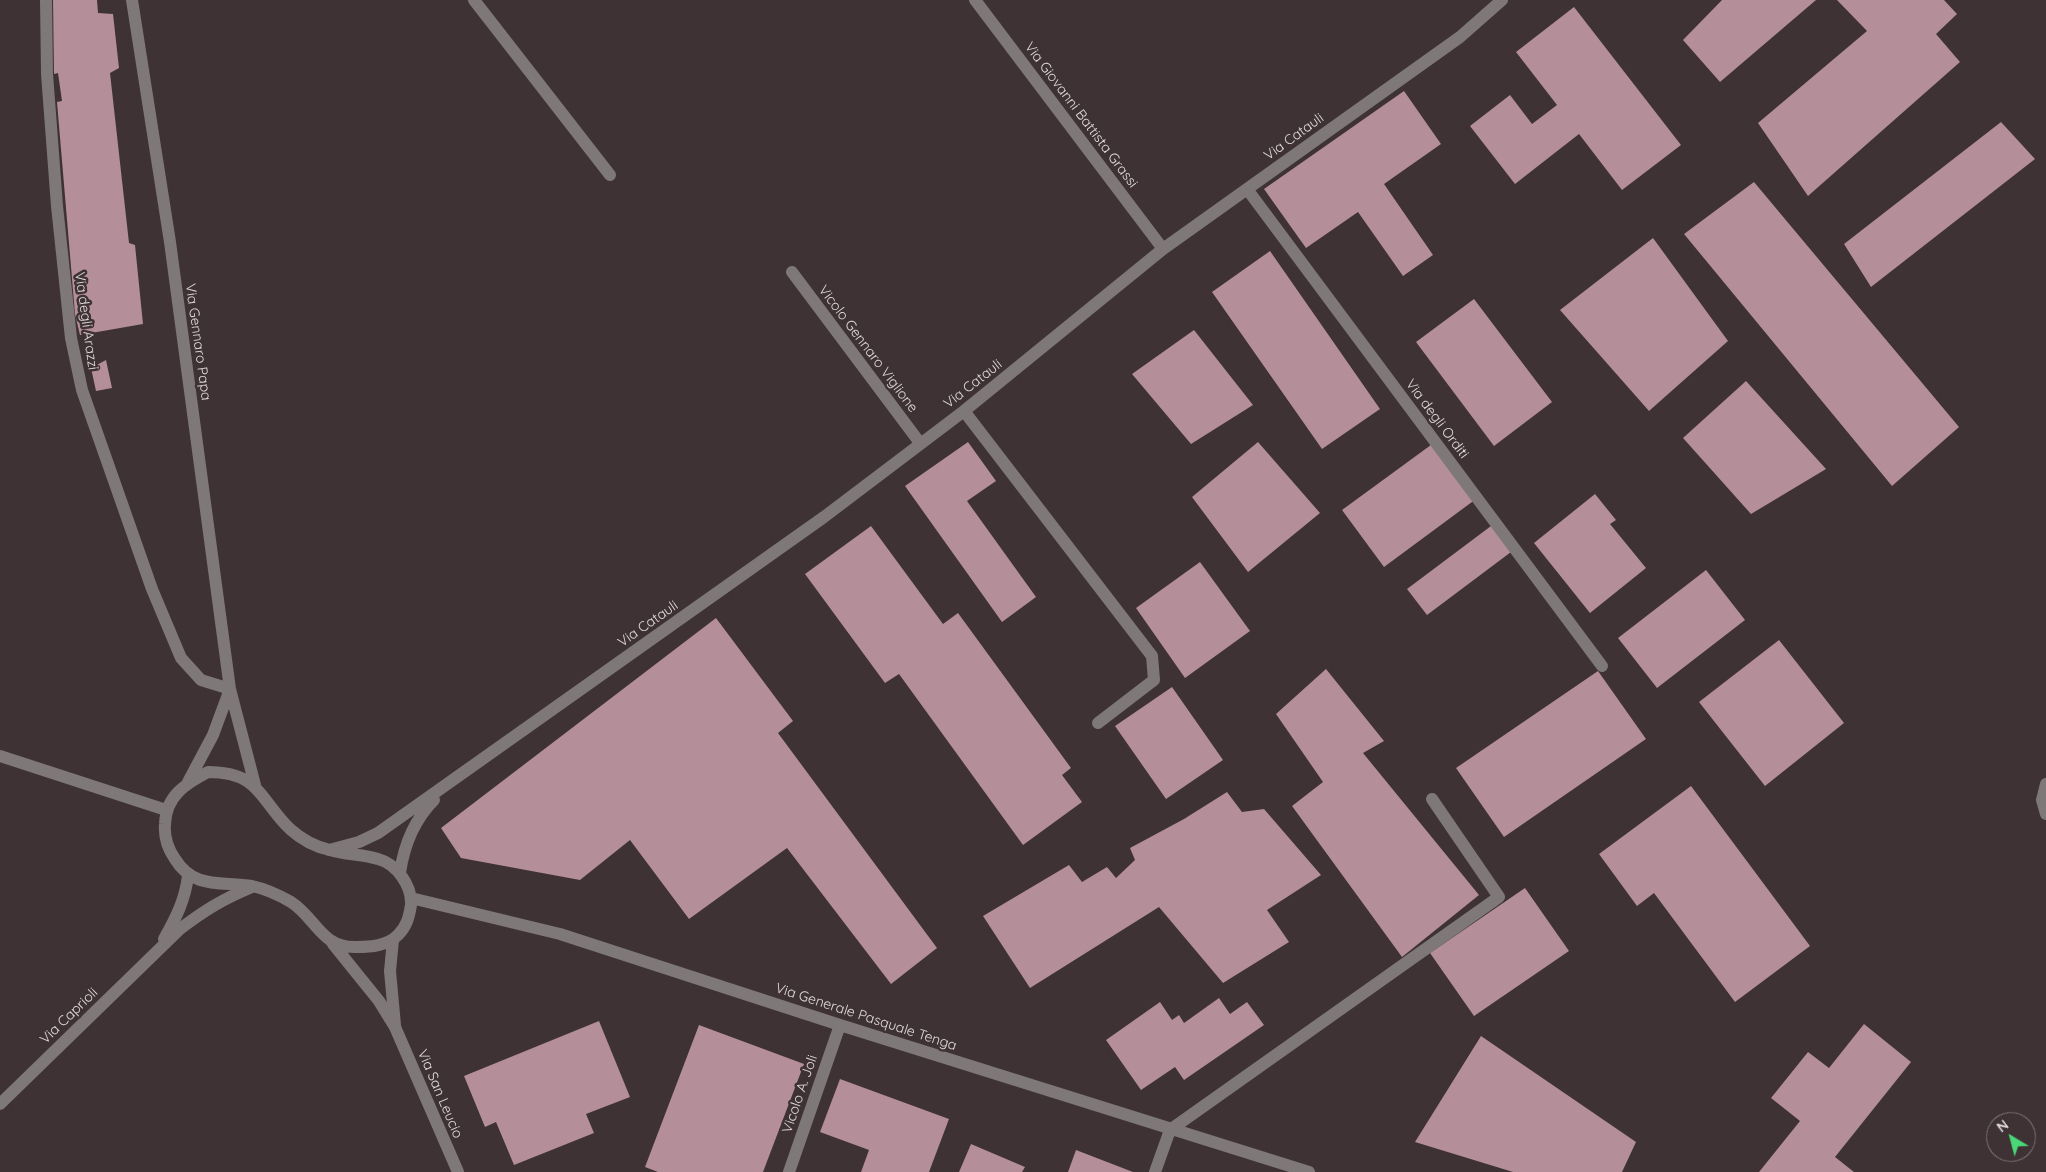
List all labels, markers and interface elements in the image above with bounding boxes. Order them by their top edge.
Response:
street label: Via Giovanni Battista Grassi [1021,39,1141,191]
street label: Via Catauli [1261,110,1327,164]
street label: Via degli Arazzi [71,271,101,371]
street label: Via Gennaro Papa [181,282,215,402]
street label: Vicolo Gennaro Viglione [815,282,921,416]
street label: Via Catauli [940,356,1006,412]
street label: Via degli Orditi [1402,376,1472,462]
street label: Via Catauli [615,597,681,651]
street label: Via Generale Pasquale Tenga [773,980,959,1054]
street label: Via Caprioli [37,984,101,1048]
street label: Via San Leucio [414,1047,466,1141]
street label: Vicolo A. Joli [779,1053,821,1135]
north arrow [1986,1112,2036,1162]
text: N [1993,1116,2012,1136]

